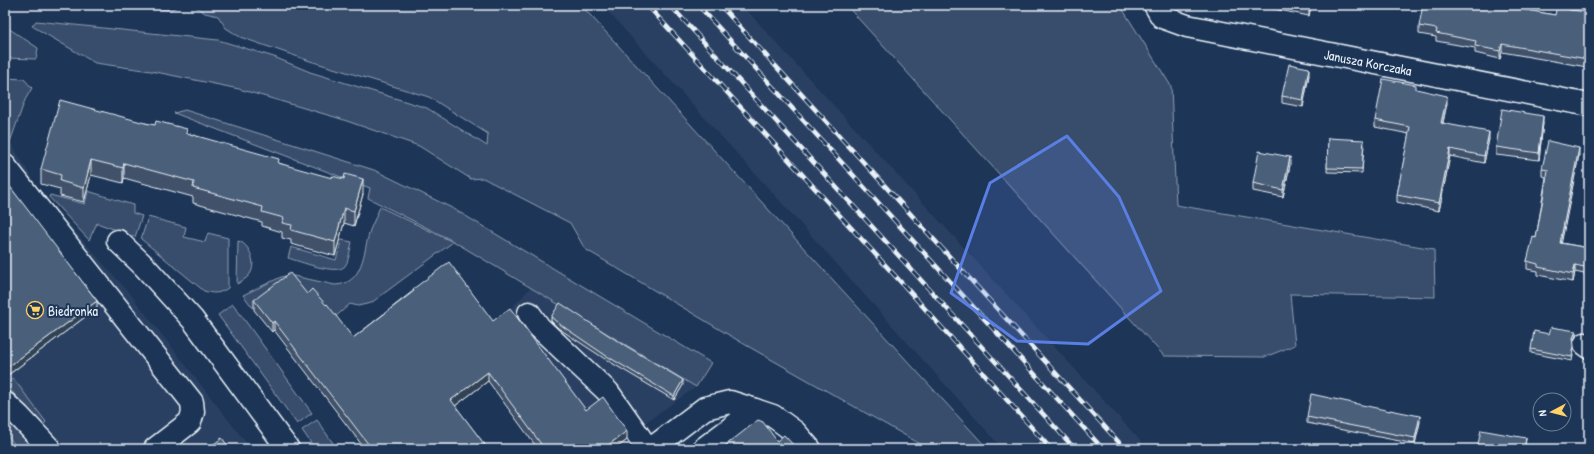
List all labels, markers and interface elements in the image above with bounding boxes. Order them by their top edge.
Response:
street label: Janusza Korczaka [1322,44,1414,80]
supermarket icon: Biedronka [25,300,45,320]
place label: Biedronka [48,301,98,320]
north arrow [1532,392,1572,432]
text: N [1535,409,1549,417]

